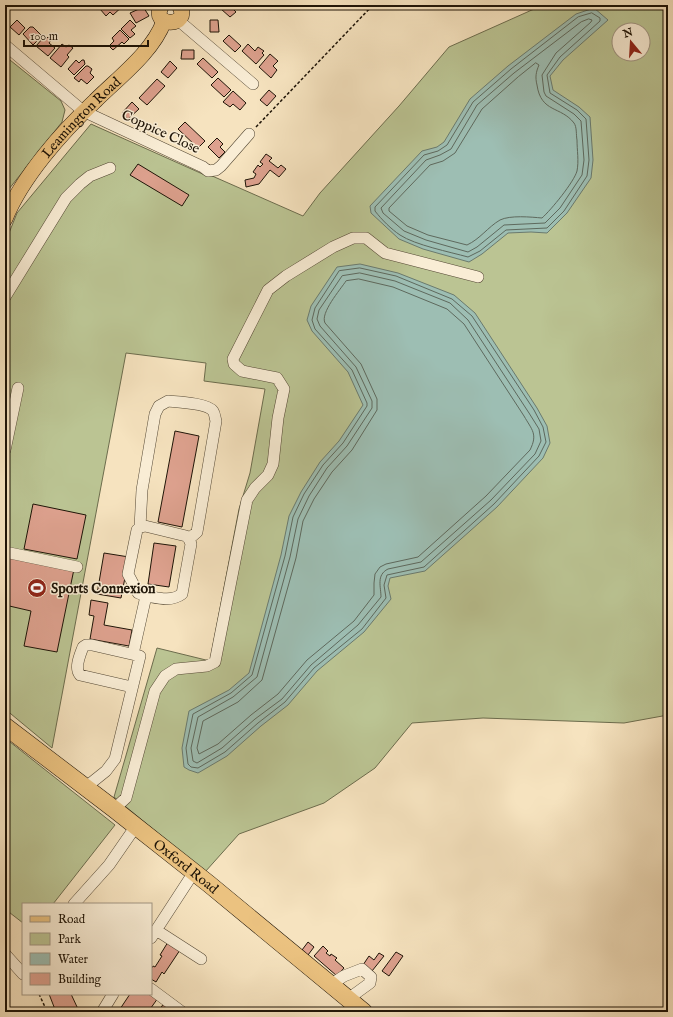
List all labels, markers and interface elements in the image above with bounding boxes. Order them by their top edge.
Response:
scale bar [24,22,148,48]
north arrow [611,22,651,62]
text: N [621,25,635,42]
text: 100 m [30,29,58,44]
street label: Leamington Road [38,73,125,162]
street label: Coppice Close [118,106,203,158]
sports icon: Sports Connexion [26,577,48,599]
place label: Sports Connexion [51,580,156,598]
street label: Oxford Road [149,835,222,898]
legend [22,903,152,995]
text: Road [58,912,86,927]
text: Park [58,932,81,947]
text: Water [58,952,89,967]
text: Building [58,972,102,987]

